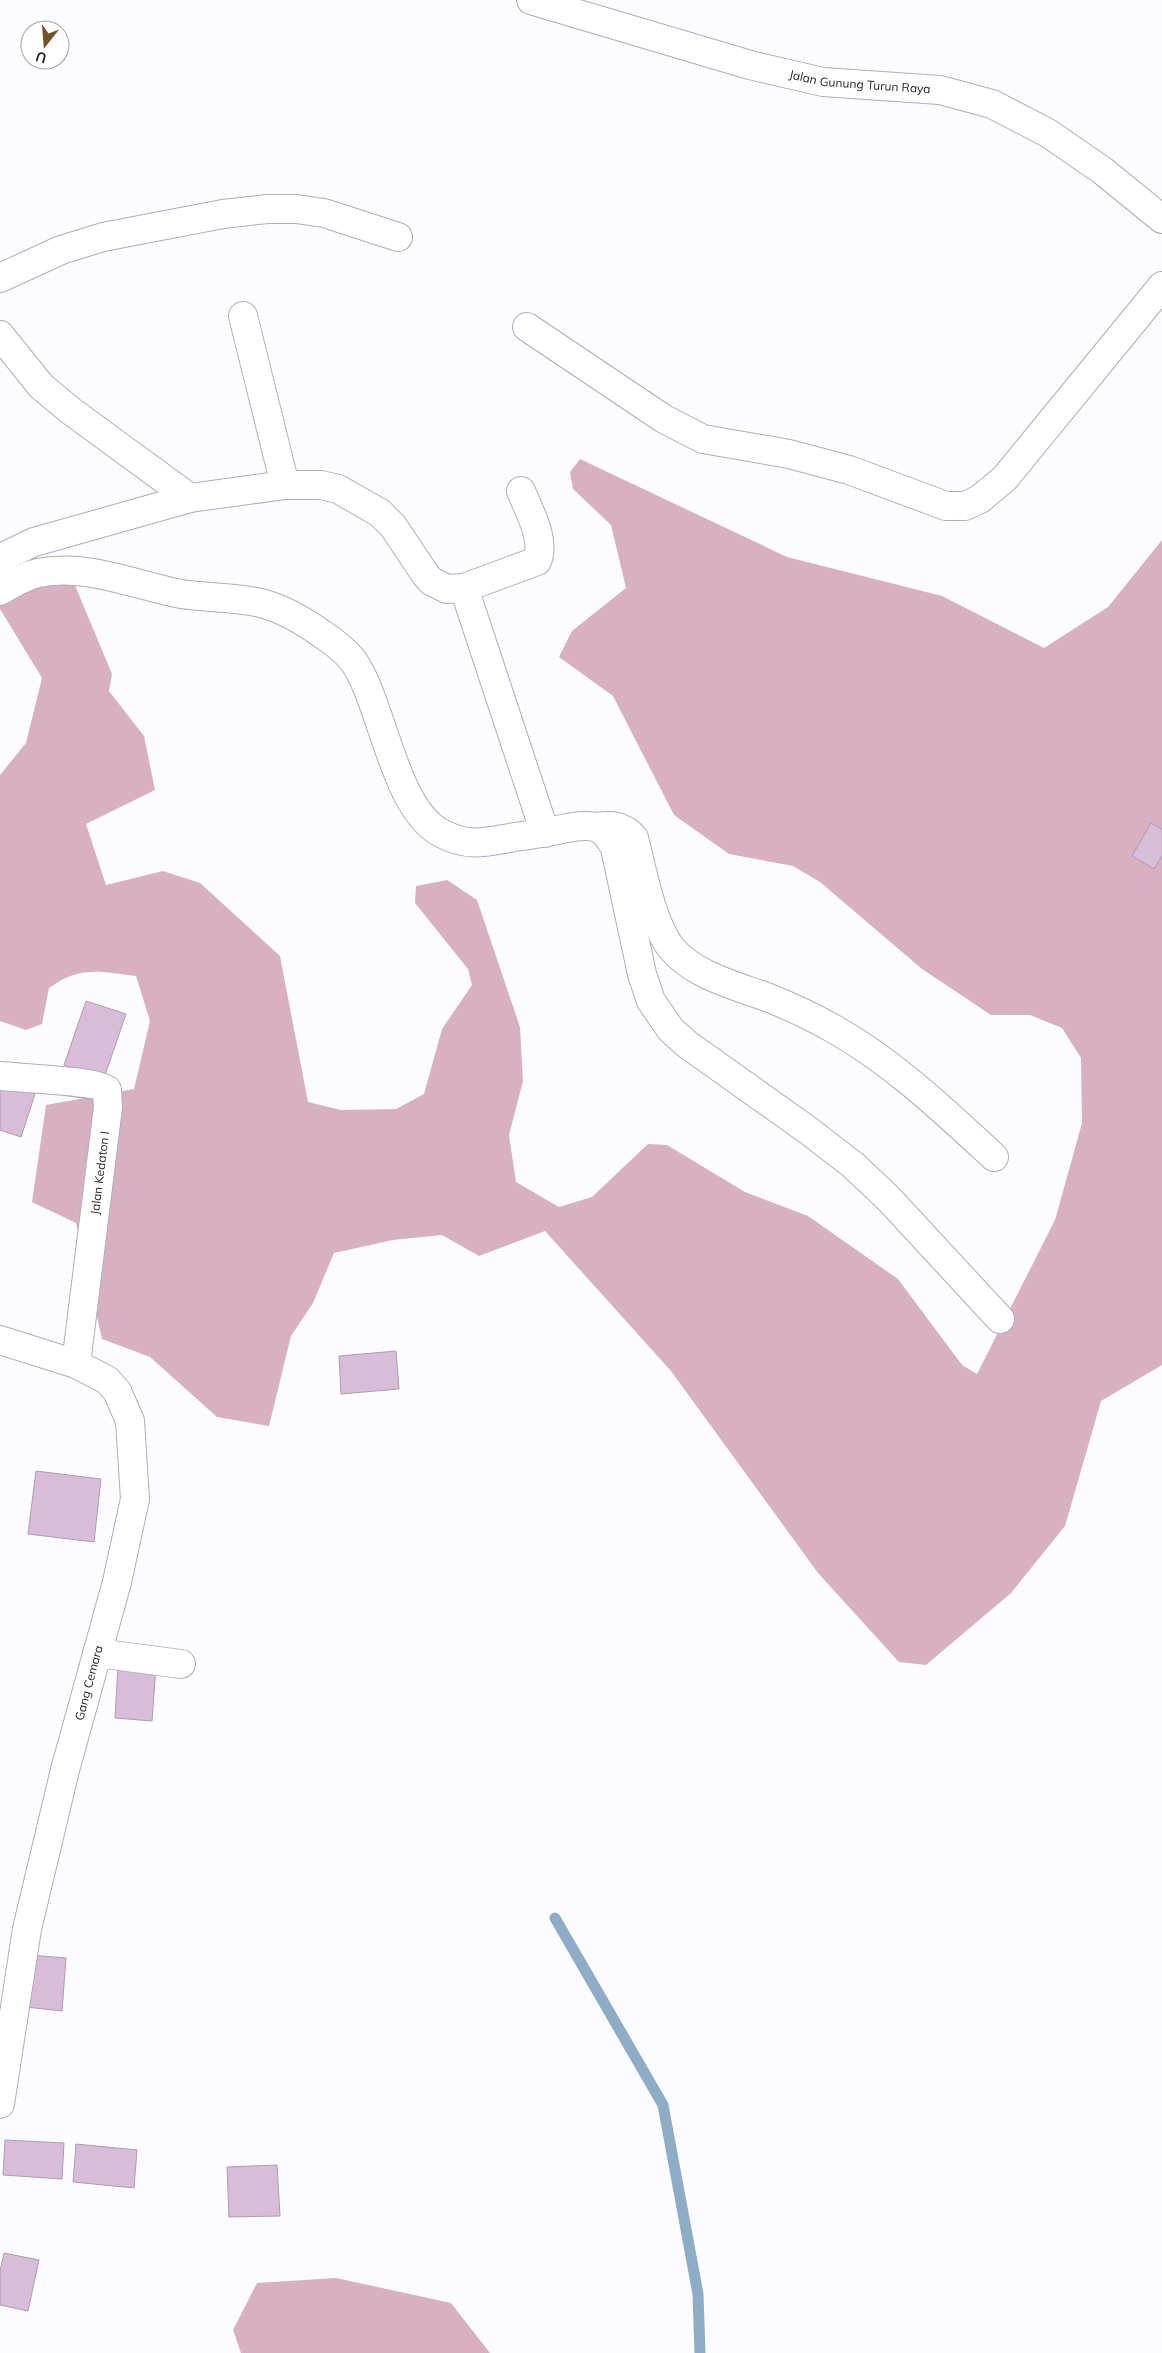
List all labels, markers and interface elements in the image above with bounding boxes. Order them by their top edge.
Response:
north arrow [20,20,70,70]
text: U [34,47,49,68]
street label: Jalan Gunung Turun Raya [788,66,931,96]
street label: Jalan Kedaton I [87,1130,112,1216]
street label: Gang Cemara [71,1644,106,1722]

